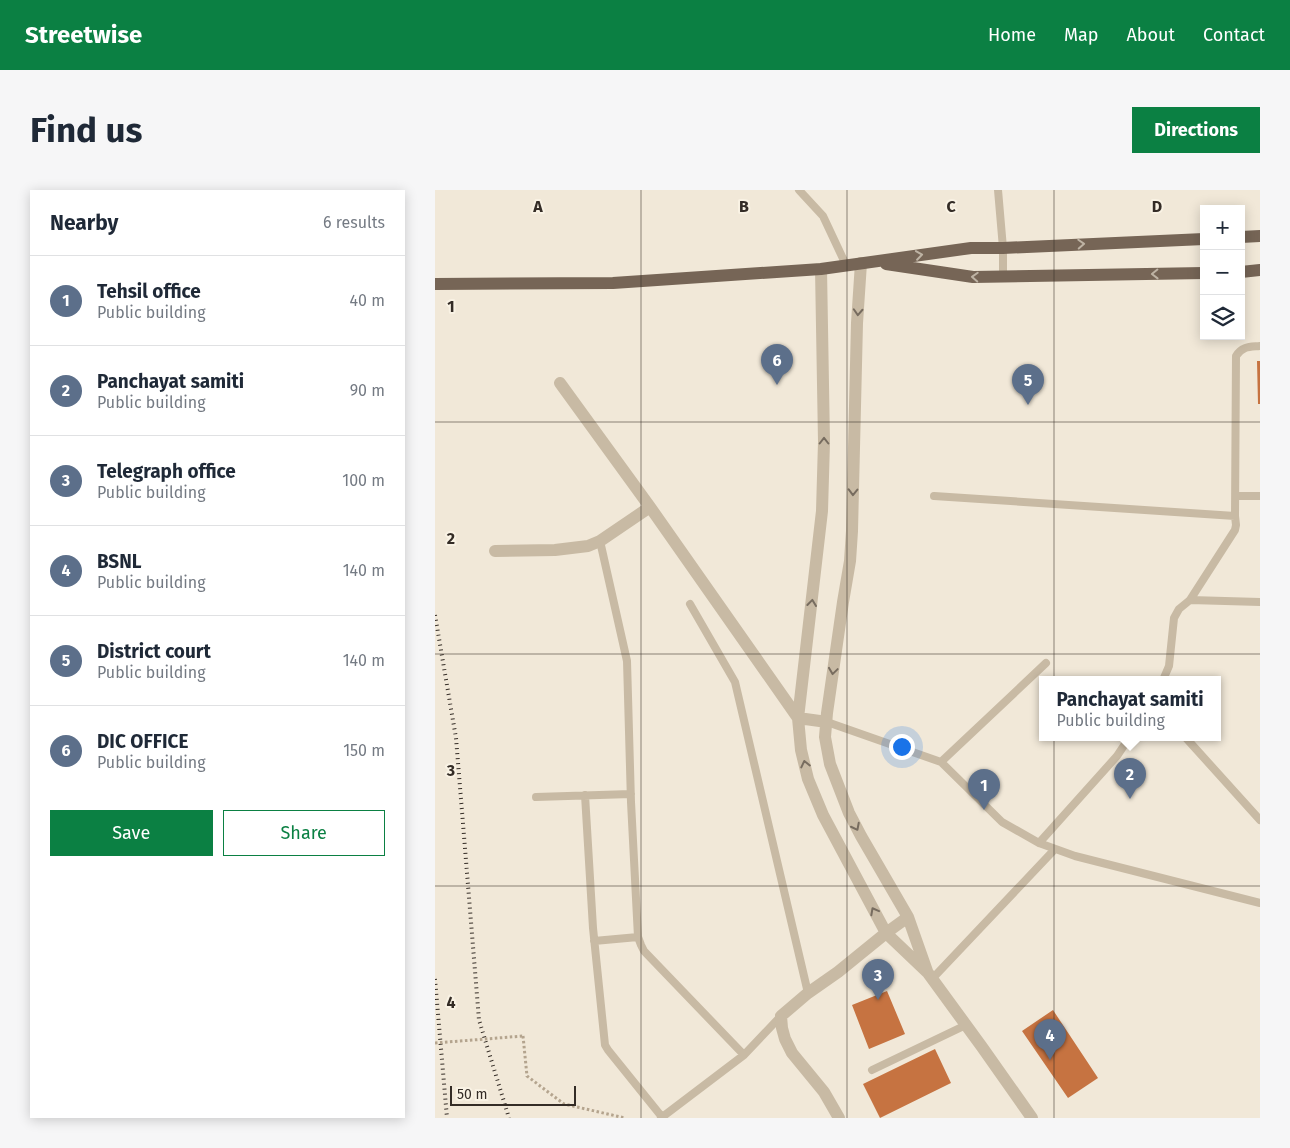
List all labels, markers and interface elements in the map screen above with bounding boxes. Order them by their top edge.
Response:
text: Streetwise [25,21,142,49]
text: Home [988,24,1036,46]
text: Map [1064,24,1098,46]
text: About [1126,24,1175,46]
text: Contact [1203,24,1265,46]
button: Directions [1132,107,1260,153]
text: Find us [30,109,142,151]
text: A [532,197,543,216]
text: B [739,197,749,216]
text: C [946,197,956,216]
text: D [1152,197,1162,216]
map controls [1200,205,1245,340]
button: + [1200,205,1245,250]
text: Nearby [50,210,118,236]
text: 6 results [323,213,385,232]
one-way arrow [1077,239,1085,250]
one-way arrow [916,250,924,261]
button: − [1200,250,1245,295]
one-way arrow [1151,269,1158,279]
one-way arrow [971,271,979,282]
text: Tehsil office [97,280,201,303]
text: 1 [62,291,70,310]
text: 40 m [350,291,385,310]
button: layers [1200,295,1245,340]
text: 1 [447,297,455,316]
text: Public building [97,303,205,322]
one-way arrow [852,308,863,316]
pin: 6 [761,344,793,385]
pin: 5 [1012,364,1044,405]
text: Panchayat samiti [97,370,244,393]
text: 2 [62,381,70,400]
text: 90 m [350,381,385,400]
text: Public building [97,393,205,412]
one-way arrow [818,437,829,445]
text: Telegraph office [97,460,236,483]
text: 3 [62,471,70,490]
text: 100 m [342,471,385,490]
text: Public building [97,483,205,502]
one-way arrow [847,488,858,496]
text: 2 [447,529,455,548]
text: BSNL [97,550,142,573]
text: 4 [61,561,71,580]
text: 140 m [343,561,385,580]
text: Public building [97,573,205,592]
one-way arrow [806,599,817,607]
text: District court [97,640,211,663]
text: 5 [62,651,70,670]
text: 140 m [343,651,385,670]
text: Public building [97,663,205,682]
one-way arrow [828,667,839,675]
popup [1039,676,1221,741]
text: Panchayat samiti [1056,688,1204,711]
text: Public building [1056,711,1165,730]
text: DIC OFFICE [97,730,189,753]
your location [889,734,915,760]
text: 6 [61,741,71,760]
text: 150 m [343,741,385,760]
text: Public building [97,753,205,772]
pin: 2 [1114,758,1146,799]
one-way arrow [800,760,811,769]
text: 3 [446,761,455,780]
pin: 1 [968,769,1000,810]
button: Save [50,810,213,856]
button: Share [223,810,385,856]
one-way arrow [850,822,860,831]
one-way arrow [870,907,880,916]
pin: 3 [862,959,894,1000]
text: 4 [446,993,456,1012]
pin: 4 [1034,1019,1066,1060]
scale bar [450,1083,576,1106]
text: 50 m [457,1086,488,1103]

